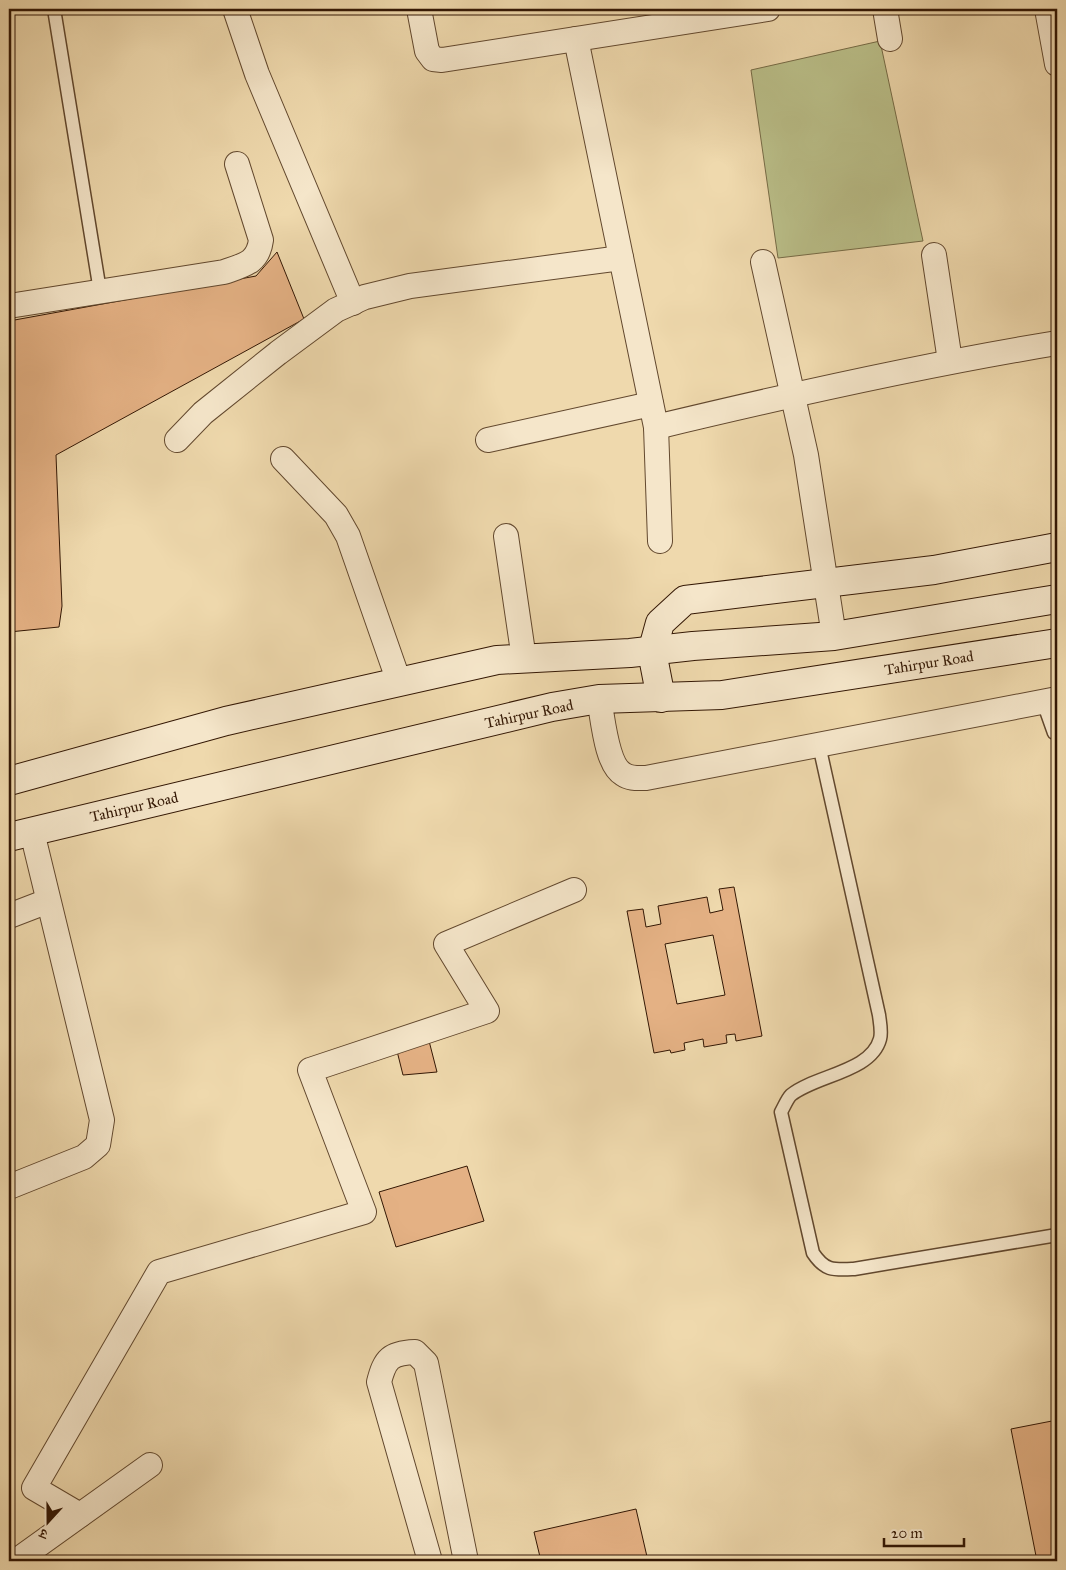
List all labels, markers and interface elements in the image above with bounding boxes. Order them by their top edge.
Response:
street label: Tahirpur Road [883,647,975,679]
street label: Tahirpur Road [483,696,575,732]
street label: Tahirpur Road [88,788,180,826]
north arrow [22,1498,72,1548]
scale bar [884,1515,964,1547]
text: उ [36,1524,51,1543]
text: 20 m [891,1524,923,1542]

